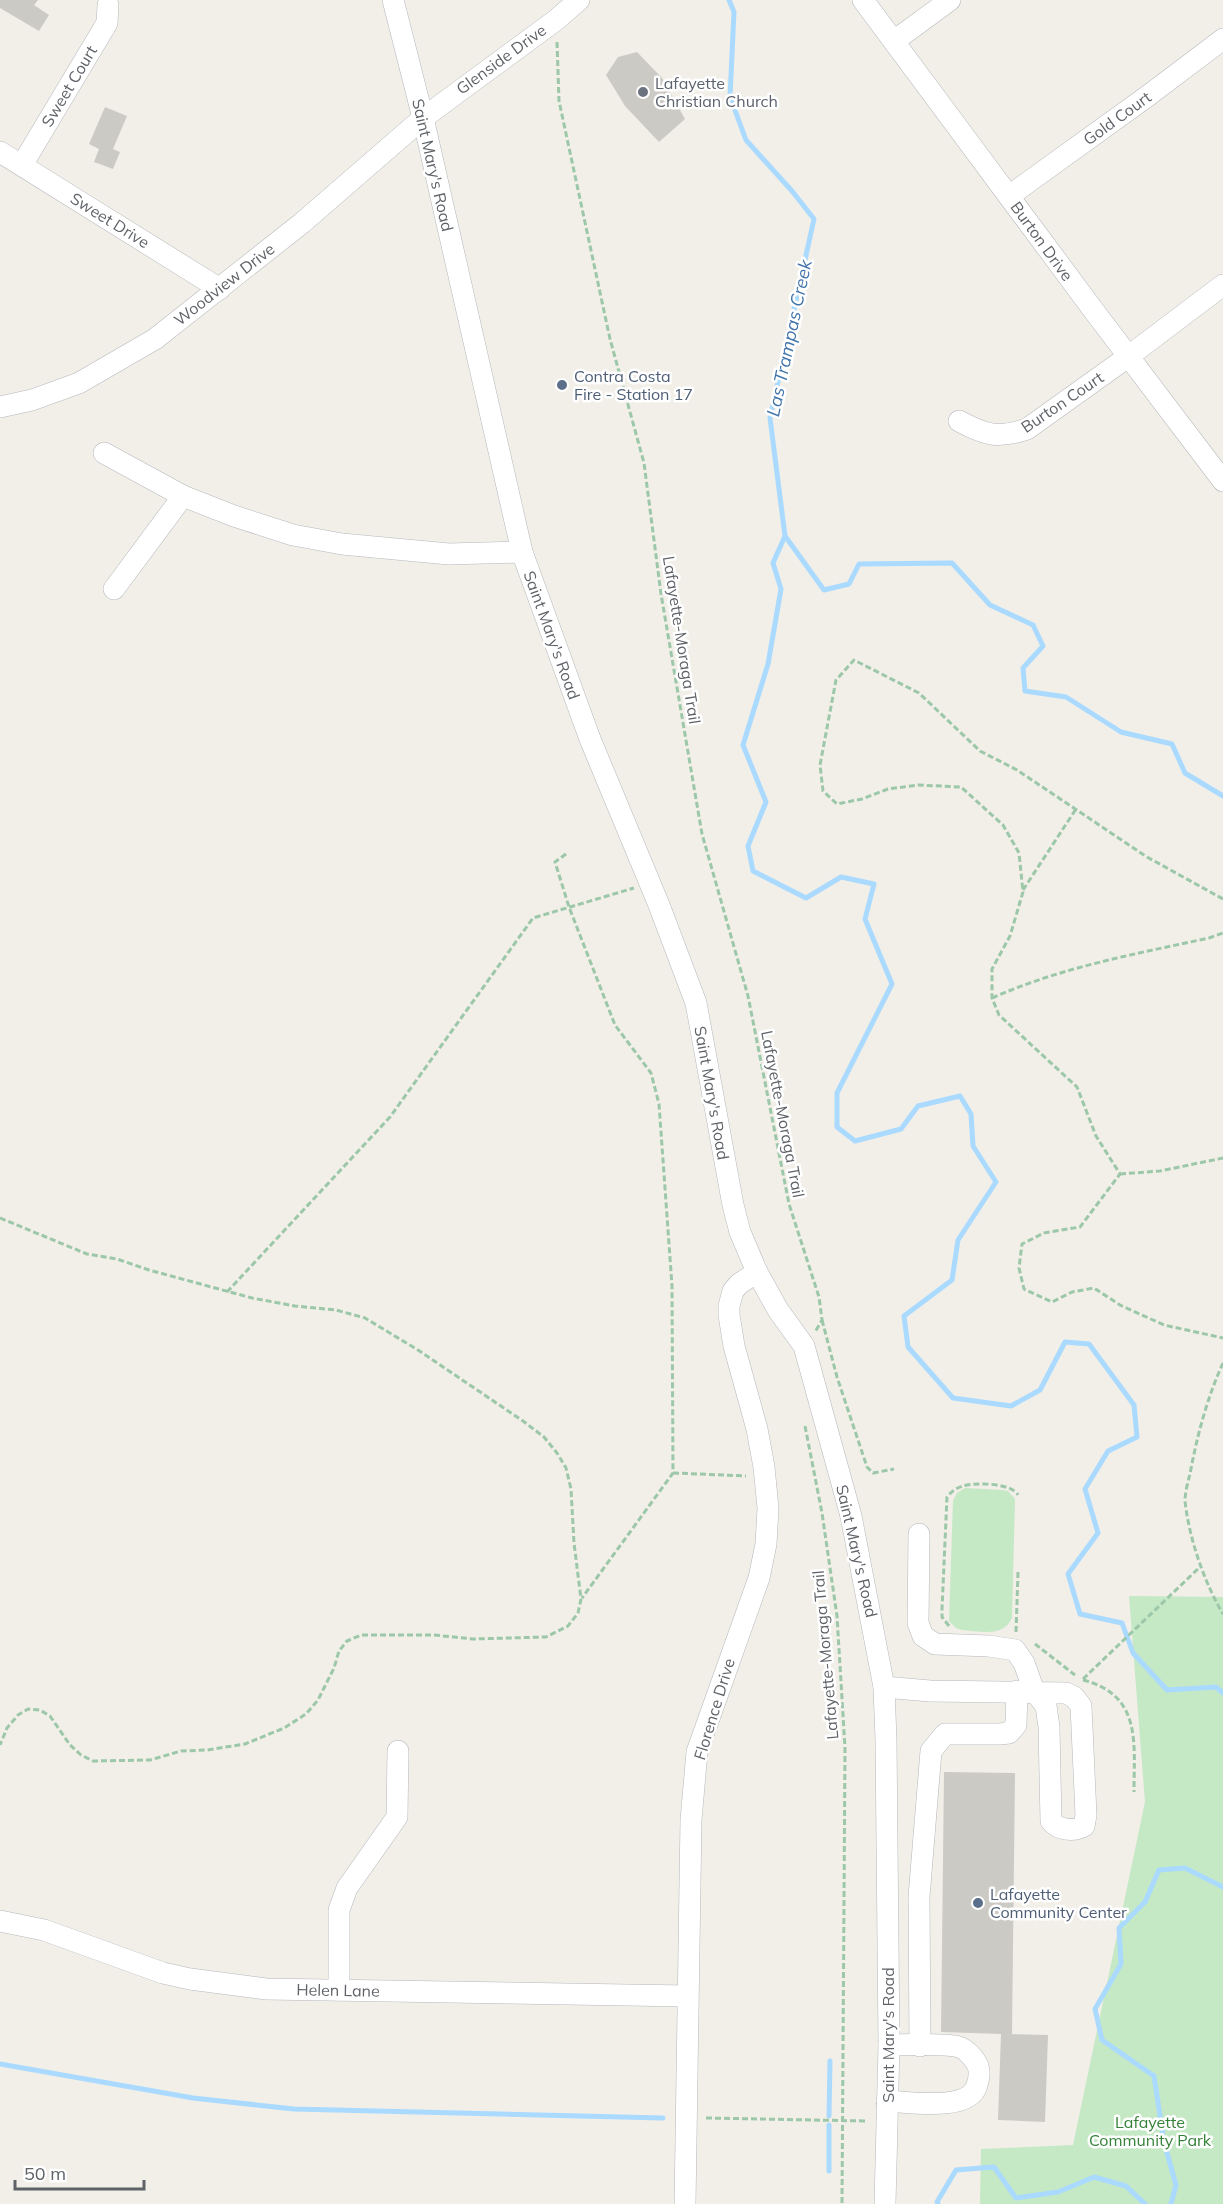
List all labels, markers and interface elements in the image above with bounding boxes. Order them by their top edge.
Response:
street label: Glenside Drive [452,20,550,98]
street label: Sweet Court [37,41,101,130]
place label: Lafayette Christian Church [655,73,778,111]
marker: Lafayette Christian Church [636,85,650,99]
street label: Gold Court [1079,86,1155,149]
street label: Saint Mary's Road [408,97,458,233]
street label: Sweet Drive [67,188,153,252]
street label: Burton Drive [1007,197,1077,285]
street label: Woodview Drive [170,238,278,330]
water label: Las Trampas Creek [761,257,817,418]
place label: Contra Costa Fire - Station 17 [574,366,693,404]
street label: Burton Court [1017,367,1107,437]
marker: Contra Costa Fire - Station 17 [555,378,569,392]
street label: Lafayette-Moraga Trail [659,555,705,725]
street label: Saint Mary's Road [519,568,585,702]
street label: Saint Mary's Road [690,1025,734,1161]
street label: Lafayette-Moraga Trail [757,1029,809,1199]
street label: Saint Mary's Road [832,1483,882,1619]
street label: Lafayette-Moraga Trail [808,1570,842,1740]
street label: Florence Drive [689,1656,739,1762]
place label: Lafayette Community Center [990,1884,1127,1922]
marker: Lafayette Community Center [971,1896,985,1910]
street label: Saint Mary's Road [878,1967,898,2103]
street label: Helen Lane [296,1979,380,2001]
park label: Lafayette Community Park [1089,2112,1212,2150]
scale bar [15,2153,144,2191]
text: 50 m [24,2162,66,2185]

